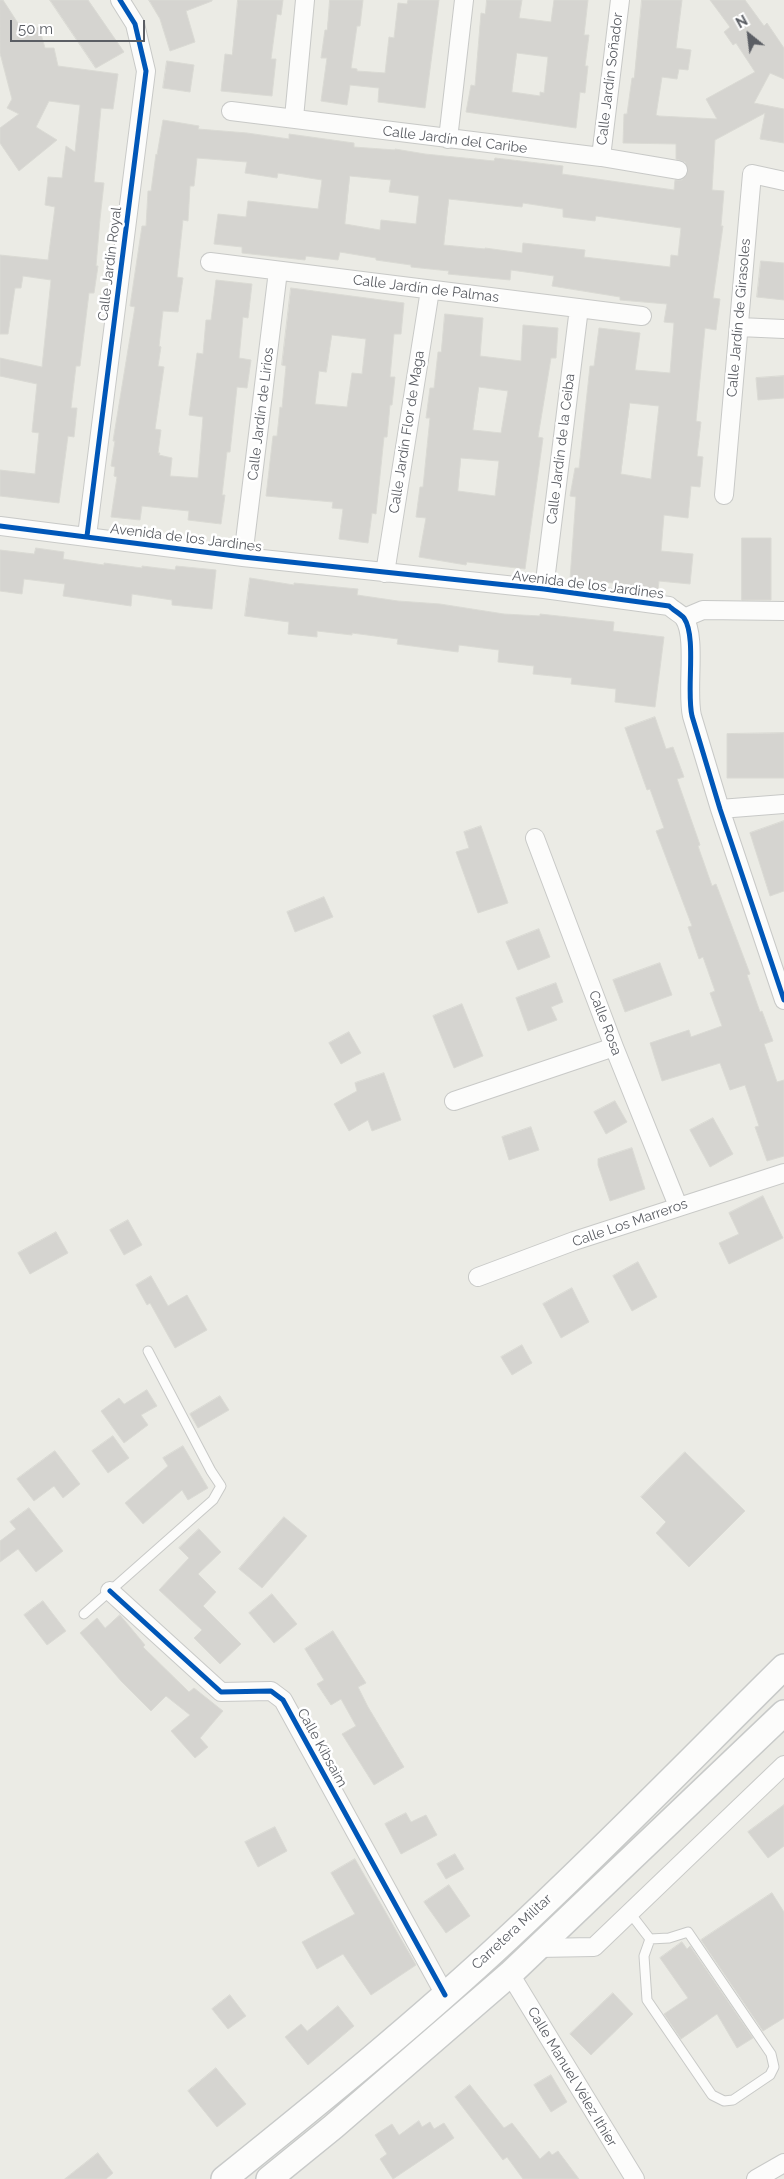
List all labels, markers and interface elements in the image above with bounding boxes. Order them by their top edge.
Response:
scale bar [12,10,148,42]
north arrow [724,10,774,60]
street label: Calle Jardín Soñador [594,12,626,146]
text: N [733,12,750,31]
text: 50 m [18,20,53,38]
street label: Calle Jardín del Caribe [382,123,528,157]
street label: Calle Jardín Royal [95,206,125,322]
street label: Calle Jardín de Girasoles [724,238,754,398]
street label: Calle Jardín de Palmas [352,272,500,306]
street label: Calle Jardín de Lirios [245,347,277,481]
street label: Calle Jardín Flor de Maga [386,349,428,515]
street label: Calle Jardín de la Ceiba [543,373,579,525]
street label: Avenida de los Jardines [109,520,263,556]
street label: Avenida de los Jardines [511,567,665,603]
street label: Calle Rosa [585,988,625,1058]
street label: Calle Los Marreros [570,1195,690,1251]
street label: Calle Kibsaim [293,1706,351,1790]
street label: Carretera Militar [469,1891,555,1973]
street label: Calle Manuel Vélez Ithier [524,2004,620,2150]

